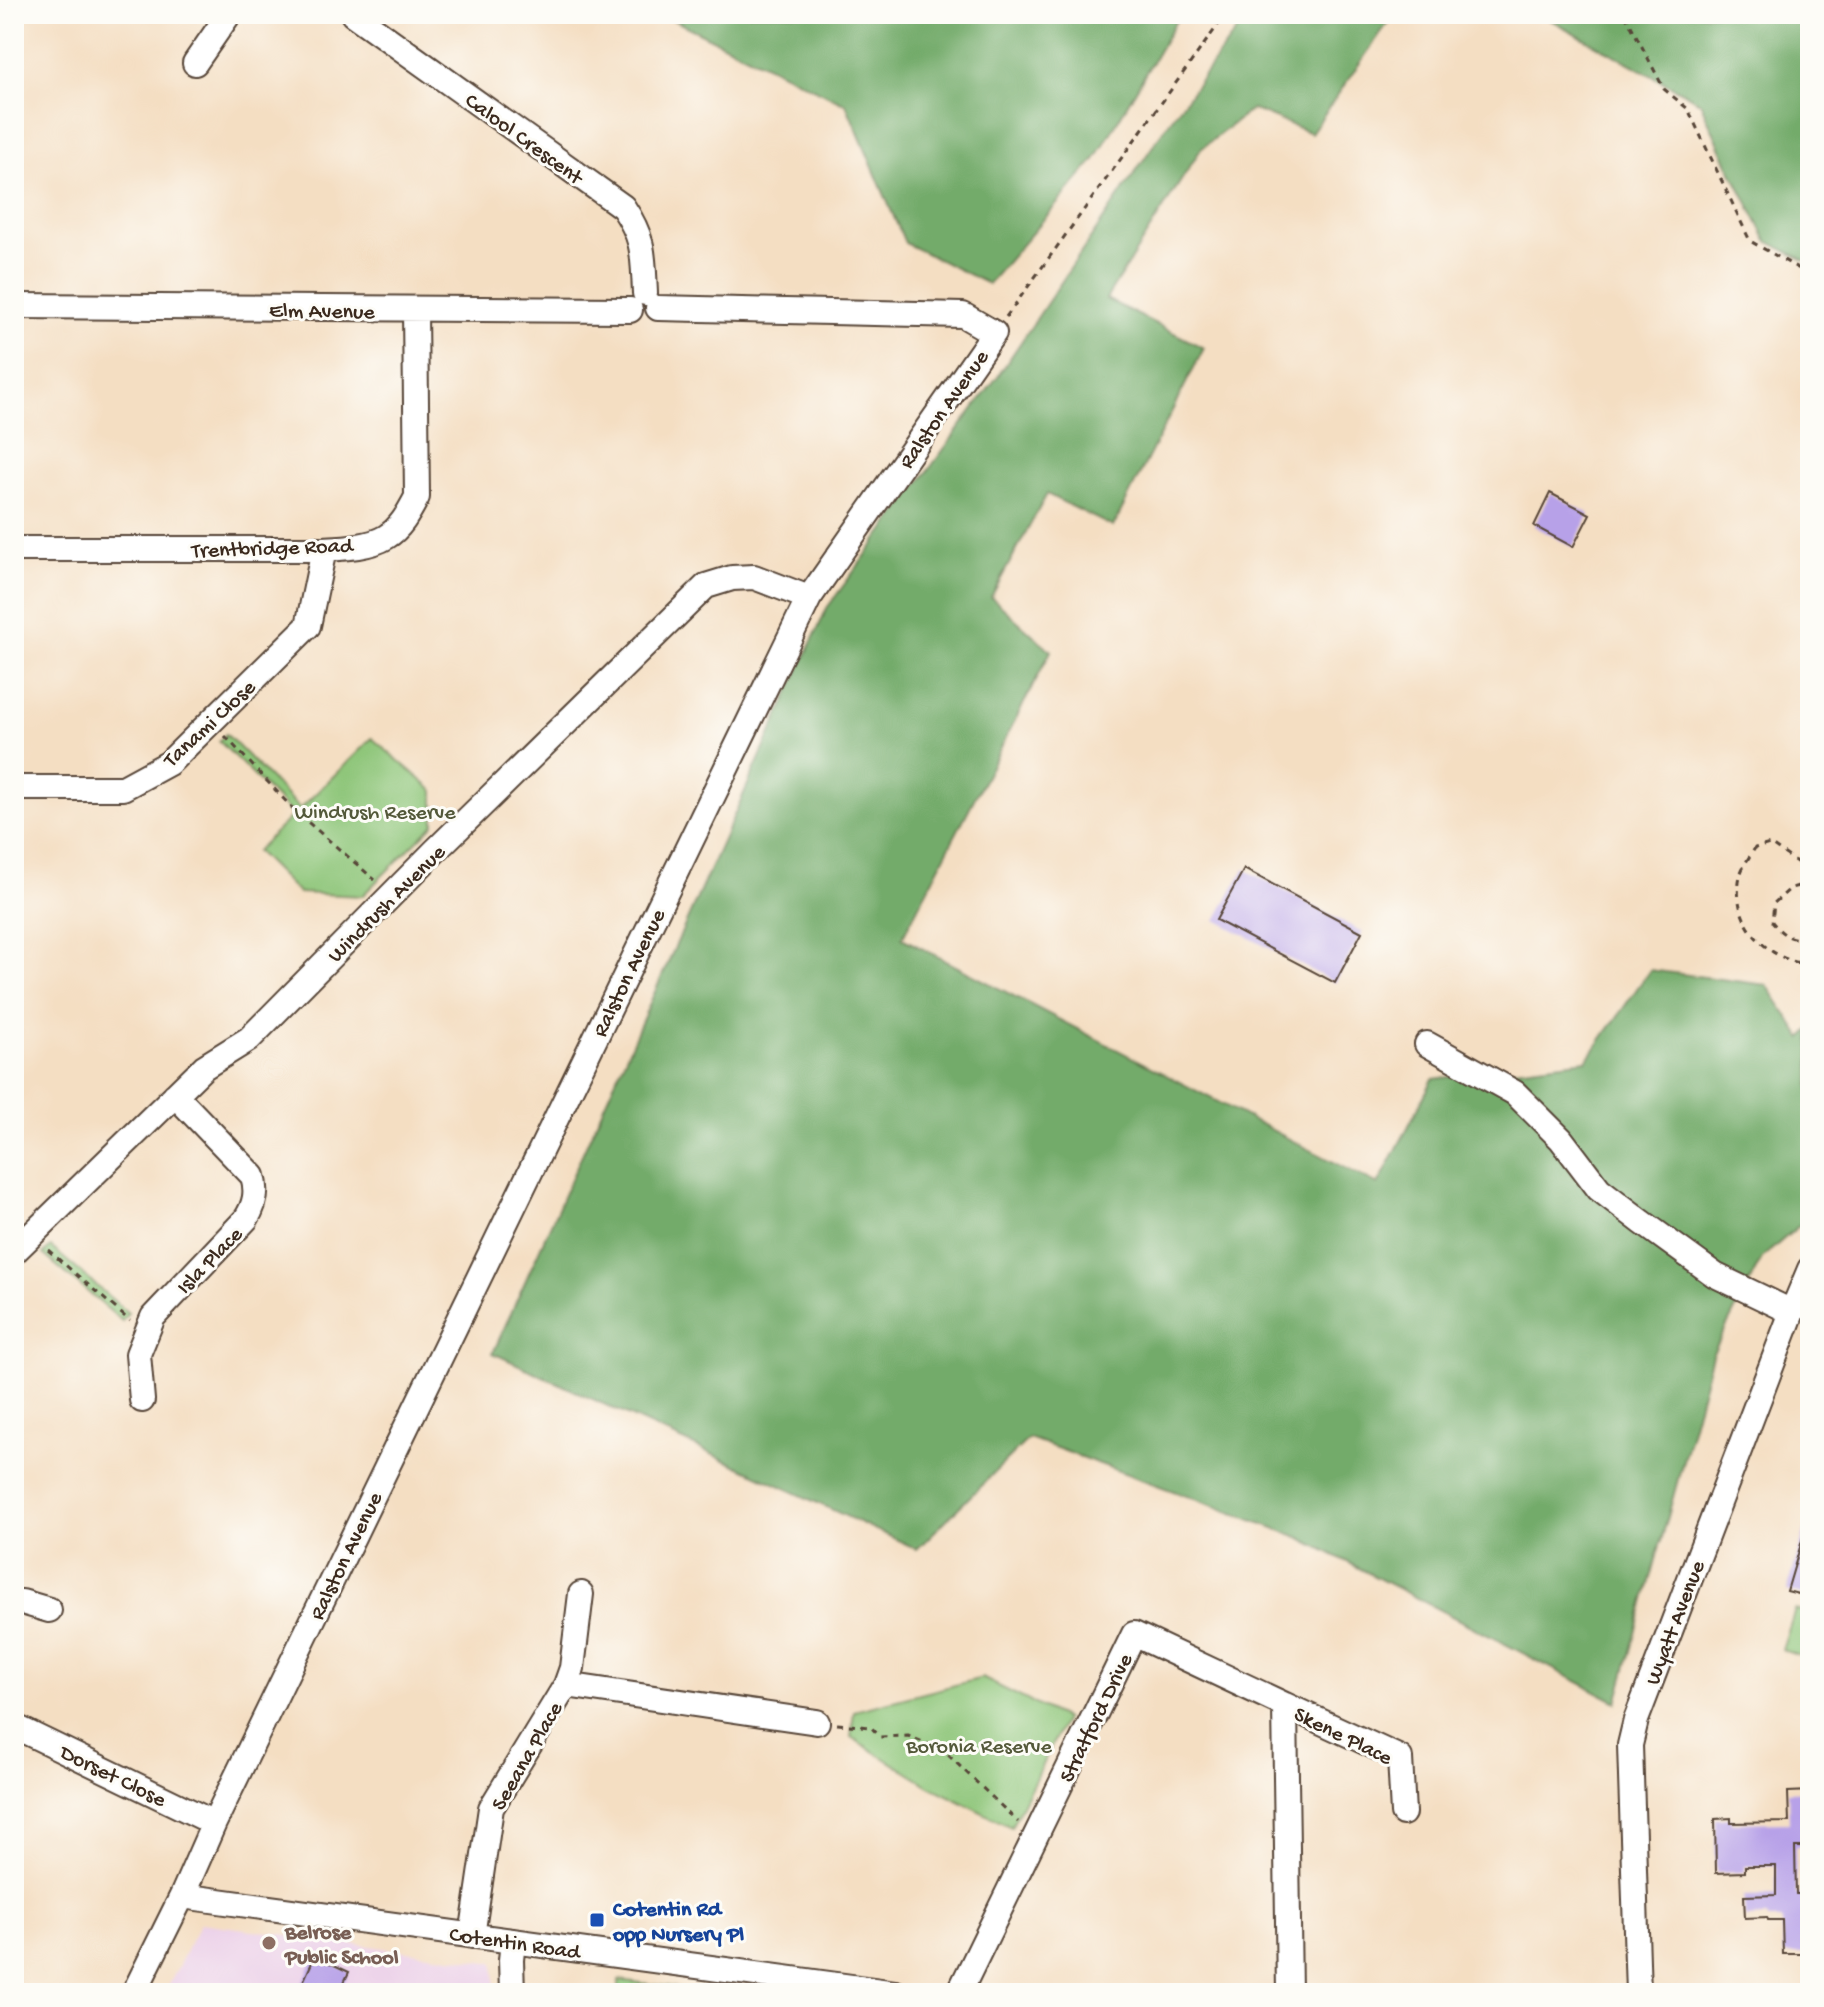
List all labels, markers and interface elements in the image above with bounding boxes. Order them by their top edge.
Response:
street label: Calool Crescent [459,89,588,193]
street label: Elm Avenue [269,299,376,327]
street label: Ralston Avenue [895,345,996,475]
street label: Trentbridge Road [189,534,355,566]
street label: Tanami Close [158,675,263,776]
park label: Windrush Reserve [294,801,456,827]
street label: Windrush Avenue [323,840,453,969]
street label: Ralston Avenue [588,905,673,1042]
street label: Isla Place [172,1222,250,1301]
street label: Ralston Avenue [305,1488,390,1625]
street label: Wyatt Avenue [1641,1557,1713,1689]
street label: Stratford Drive [1055,1649,1140,1787]
street label: Seeana Place [487,1698,570,1816]
street label: Skene Place [1289,1703,1396,1773]
park label: Boronia Reserve [905,1735,1052,1761]
street label: Dorset Close [53,1740,170,1815]
place label: Cotentin Rd opp Nursery Pl [612,1898,744,1949]
marker: Cotentin Rd opp Nursery Pl [588,1911,606,1929]
place label: Belrose Public School [284,1921,399,1972]
street label: Cotentin Road [447,1923,583,1967]
marker: Belrose Public School [260,1934,278,1952]

